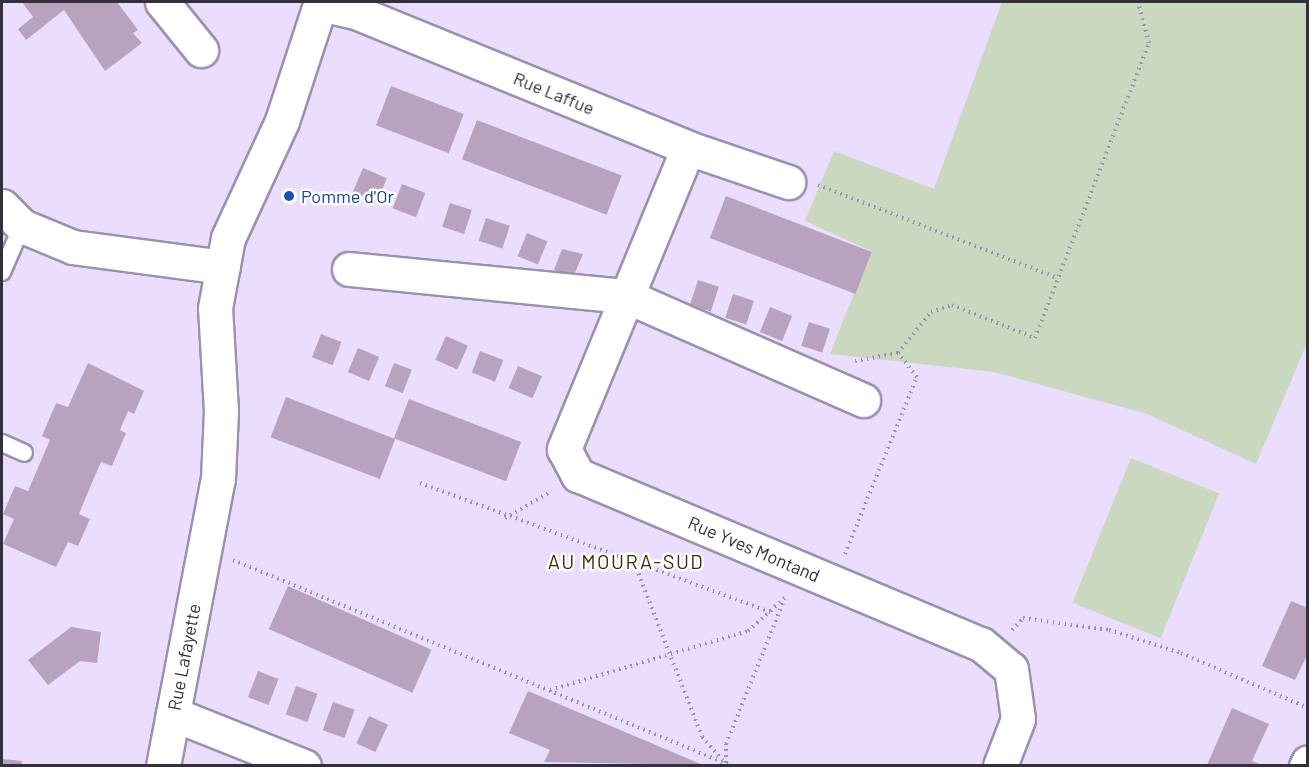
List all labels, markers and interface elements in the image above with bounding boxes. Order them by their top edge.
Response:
street label: Rue Laffue [510,67,598,119]
place label: Pomme d'Or [301,185,394,207]
marker: Pomme d'Or [282,189,296,203]
street label: Rue Yves Montand [685,512,823,586]
district label: AU MOURA-SUD [548,549,704,573]
street label: Rue Lafayette [163,602,205,712]

